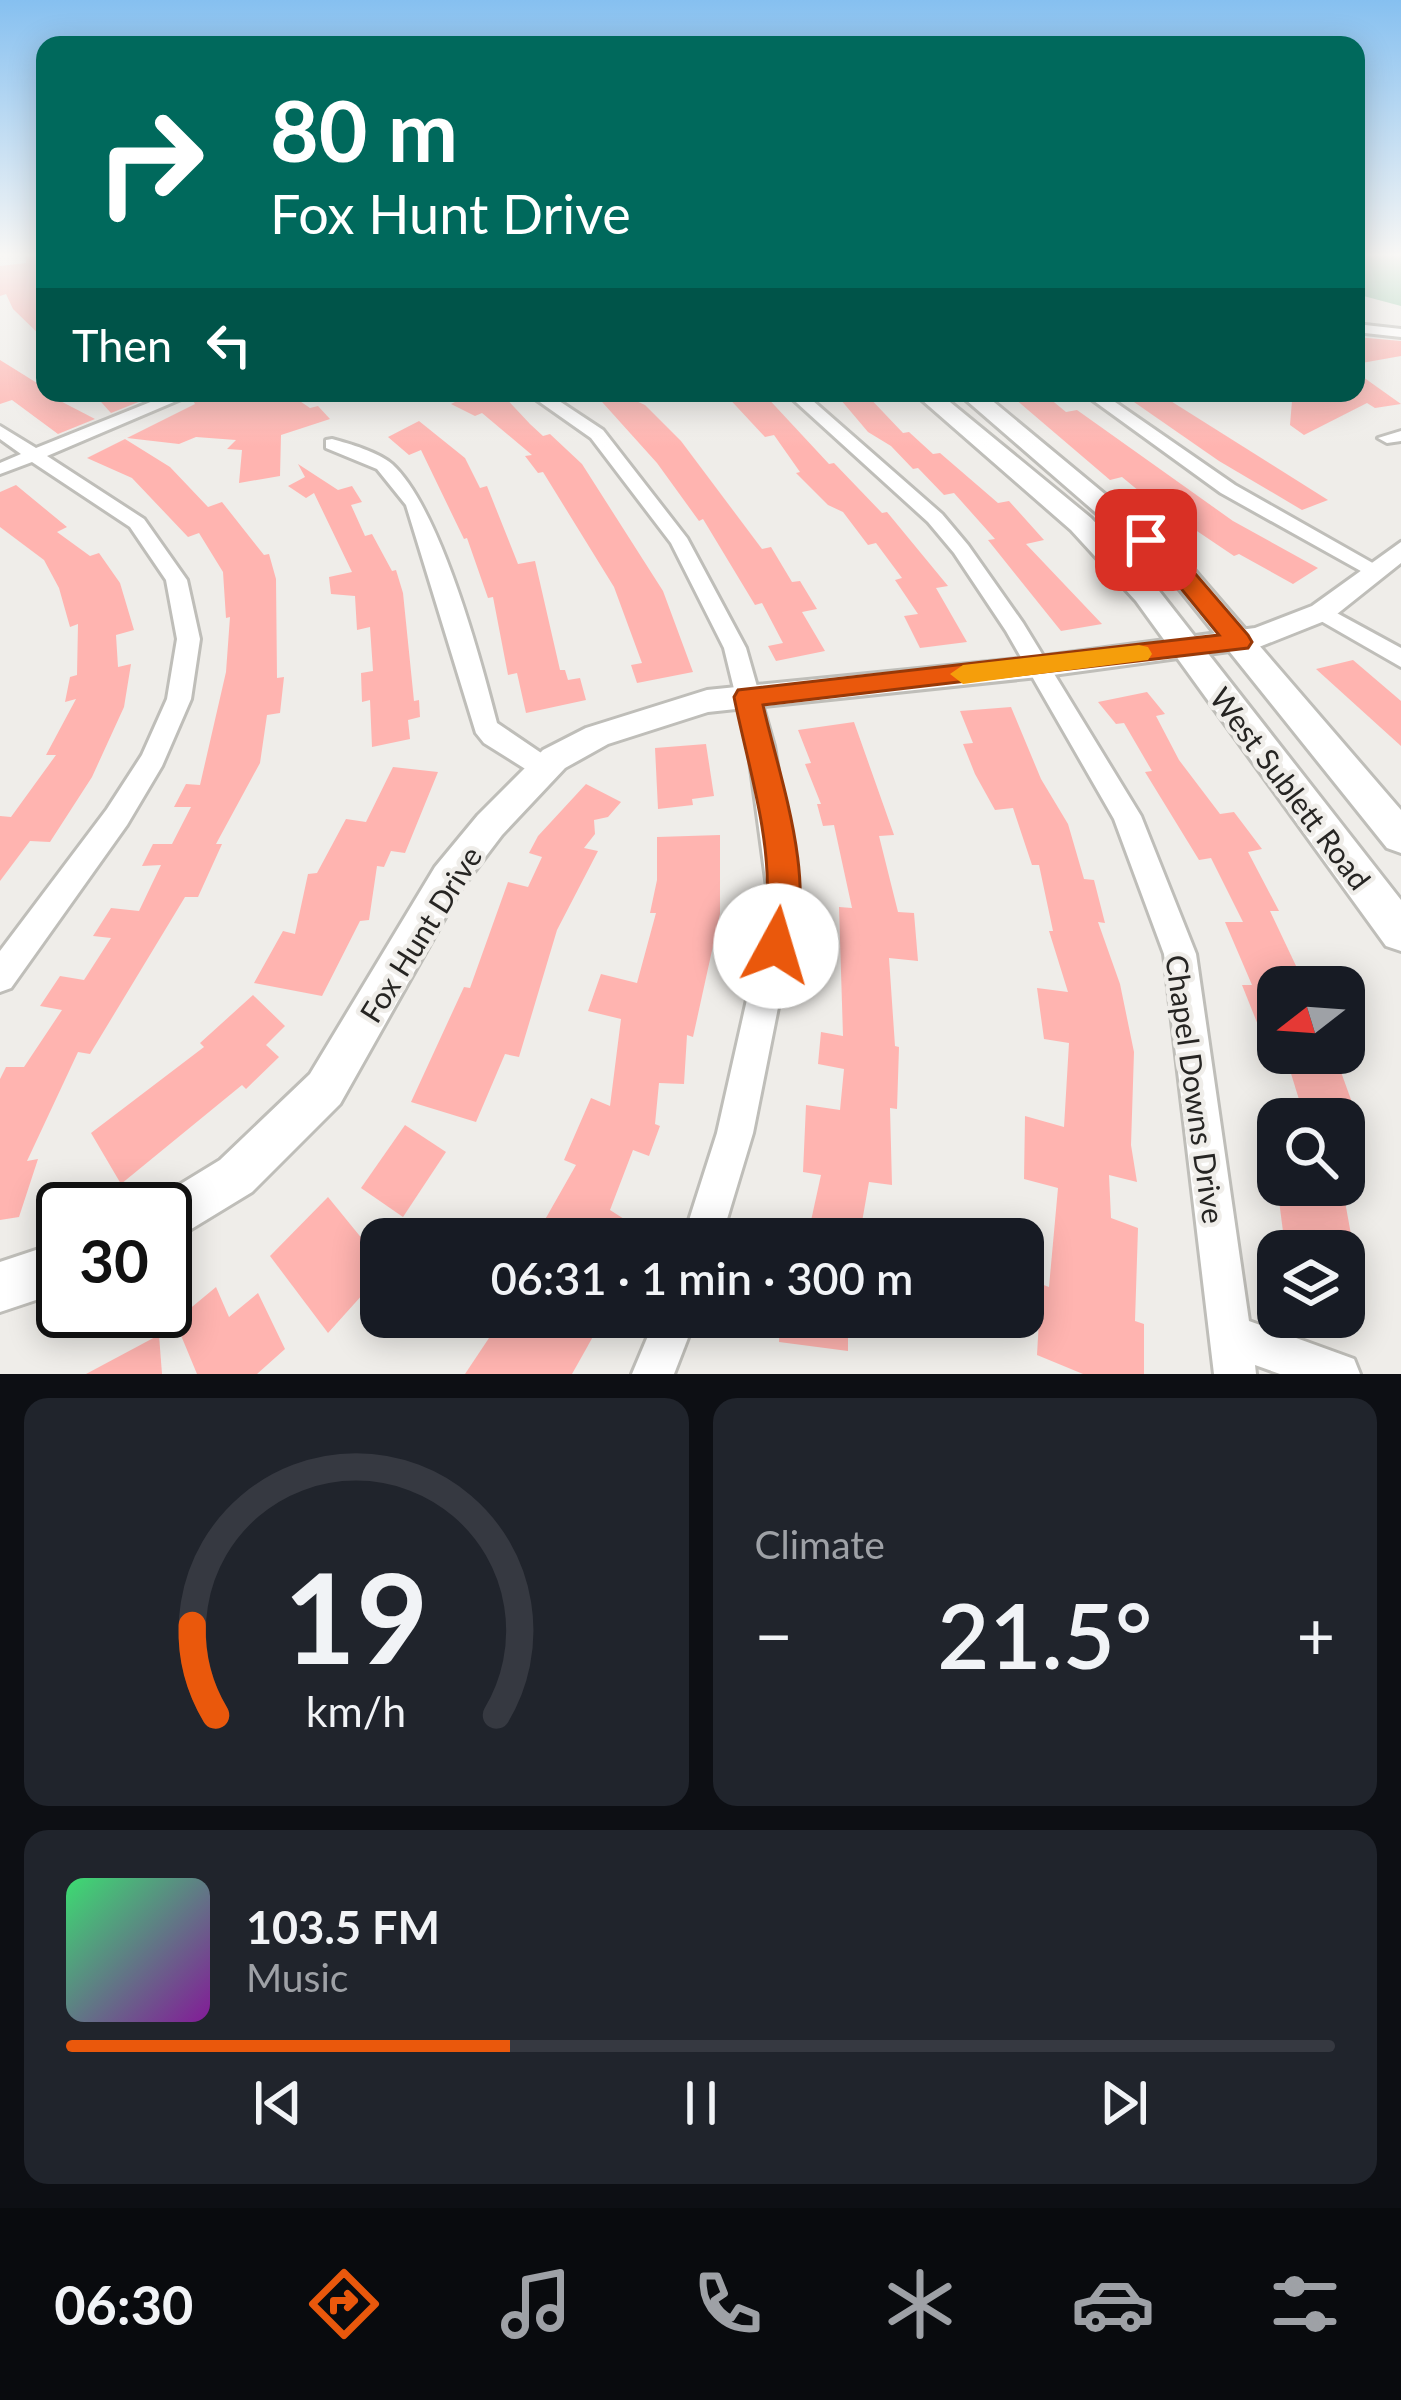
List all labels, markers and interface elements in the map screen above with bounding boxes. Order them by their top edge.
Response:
text: 80 m [270,79,458,180]
icon: right [72,84,228,240]
text: Fox Hunt Drive [270,181,631,246]
icon: left [196,312,262,378]
text: Then [72,318,172,372]
pin [1095,489,1197,591]
icon: arrive [1113,507,1179,573]
street label: West Sublett Road [1203,680,1379,896]
street label: Fox Hunt Drive [352,839,488,1029]
position arrow [713,883,839,1009]
street label: Chapel Downs Drive [1159,952,1233,1226]
north arrow [1257,966,1365,1074]
map controls [1257,966,1365,1338]
button: search [1257,1098,1365,1206]
speed limit sign: 30 [36,1182,192,1338]
button: layers [1257,1230,1365,1338]
text: 06:31 · 1 min · 300 m [491,1251,913,1305]
text: Climate [755,1521,885,1567]
text: 19 [284,1541,429,1691]
text: 21.5° [937,1580,1152,1688]
text: − [755,1595,793,1674]
text: + [1297,1595,1335,1674]
text: km/h [306,1685,406,1736]
text: 103.5 FM [246,1900,440,1954]
text: Music [246,1954,348,2000]
icon: previous [245,2070,311,2136]
icon: pause [668,2070,734,2136]
icon: next [1091,2070,1157,2136]
icon: directions [302,2262,386,2346]
icon: music [494,2262,578,2346]
icon: phone [686,2262,770,2346]
icon: climate [878,2262,962,2346]
icon: car [1071,2262,1155,2346]
icon: filters [1263,2262,1347,2346]
text: 06:30 [54,2272,193,2337]

